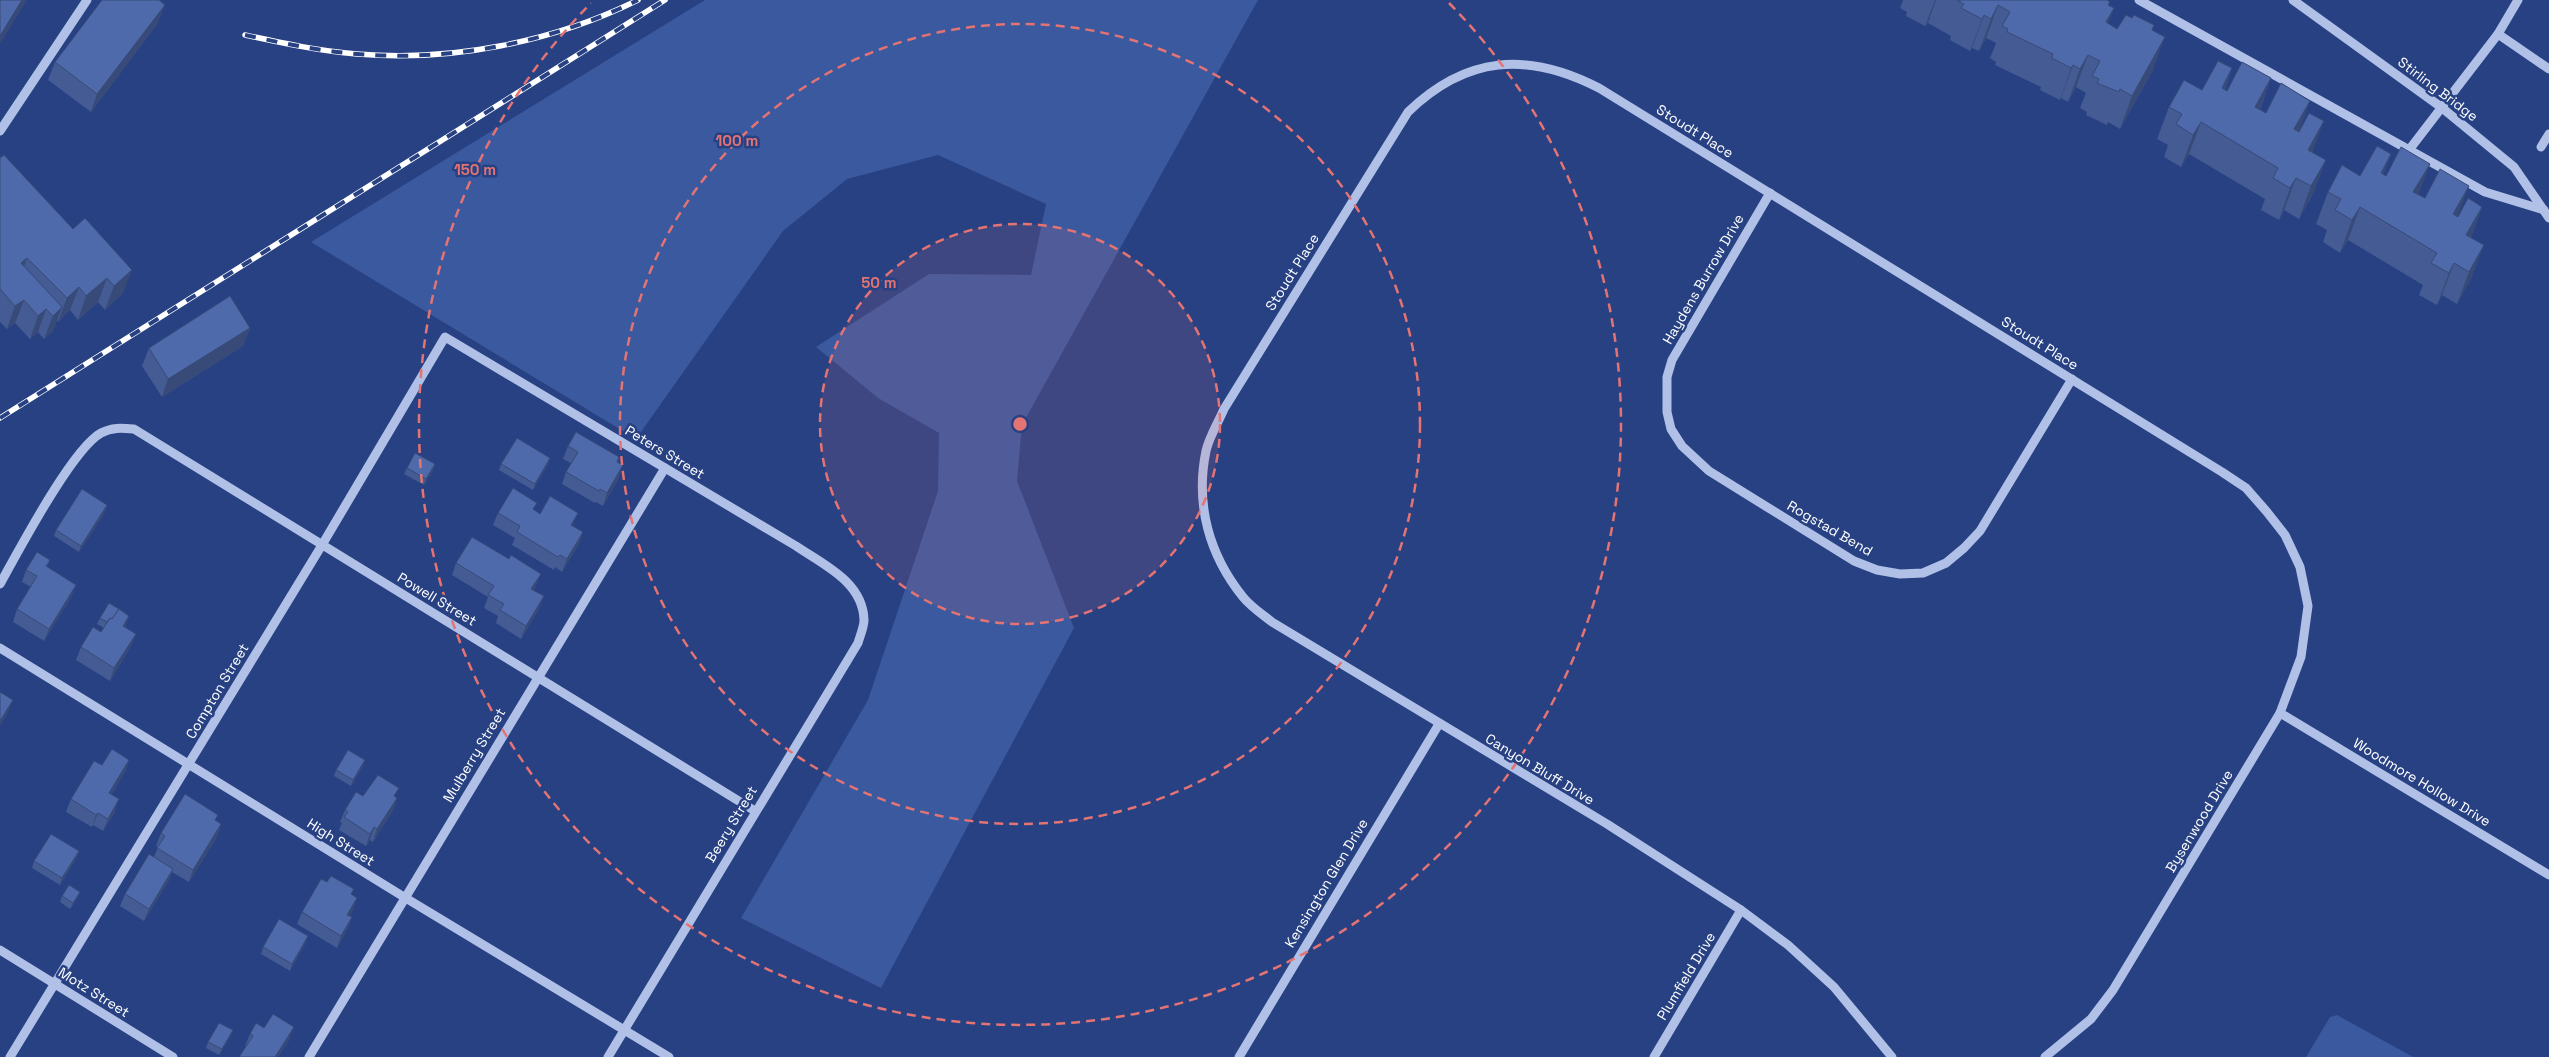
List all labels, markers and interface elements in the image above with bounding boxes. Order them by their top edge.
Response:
street label: Stirling Bridge [2394,53,2482,125]
street label: Stoudt Place [1653,100,1737,162]
text: 100 m [716,131,758,150]
text: 150 m [454,160,496,179]
street label: Haydens Burrow Drive [1658,211,1748,347]
street label: Stoudt Place [1261,230,1323,314]
text: 50 m [861,273,897,292]
street label: Stoudt Place [1998,312,2082,374]
centre of rings [1011,415,1029,433]
street label: Peters Street [622,421,708,483]
street label: Rogstad Bend [1784,496,1876,560]
street label: Powell Street [394,568,480,630]
street label: Compton Street [181,640,253,742]
street label: Mulberry Street [439,705,509,805]
street label: Canyon Bluff Drive [1482,729,1598,809]
street label: Woodmore Hollow Drive [2350,734,2494,830]
street label: Bysenwood Drive [2161,766,2237,876]
street label: Beery Street [701,782,761,866]
street label: High Street [304,814,378,870]
street label: Kensington Glen Drive [1280,815,1372,951]
street label: Plumfield Drive [1653,929,1719,1023]
street label: Motz Street [55,963,133,1021]

